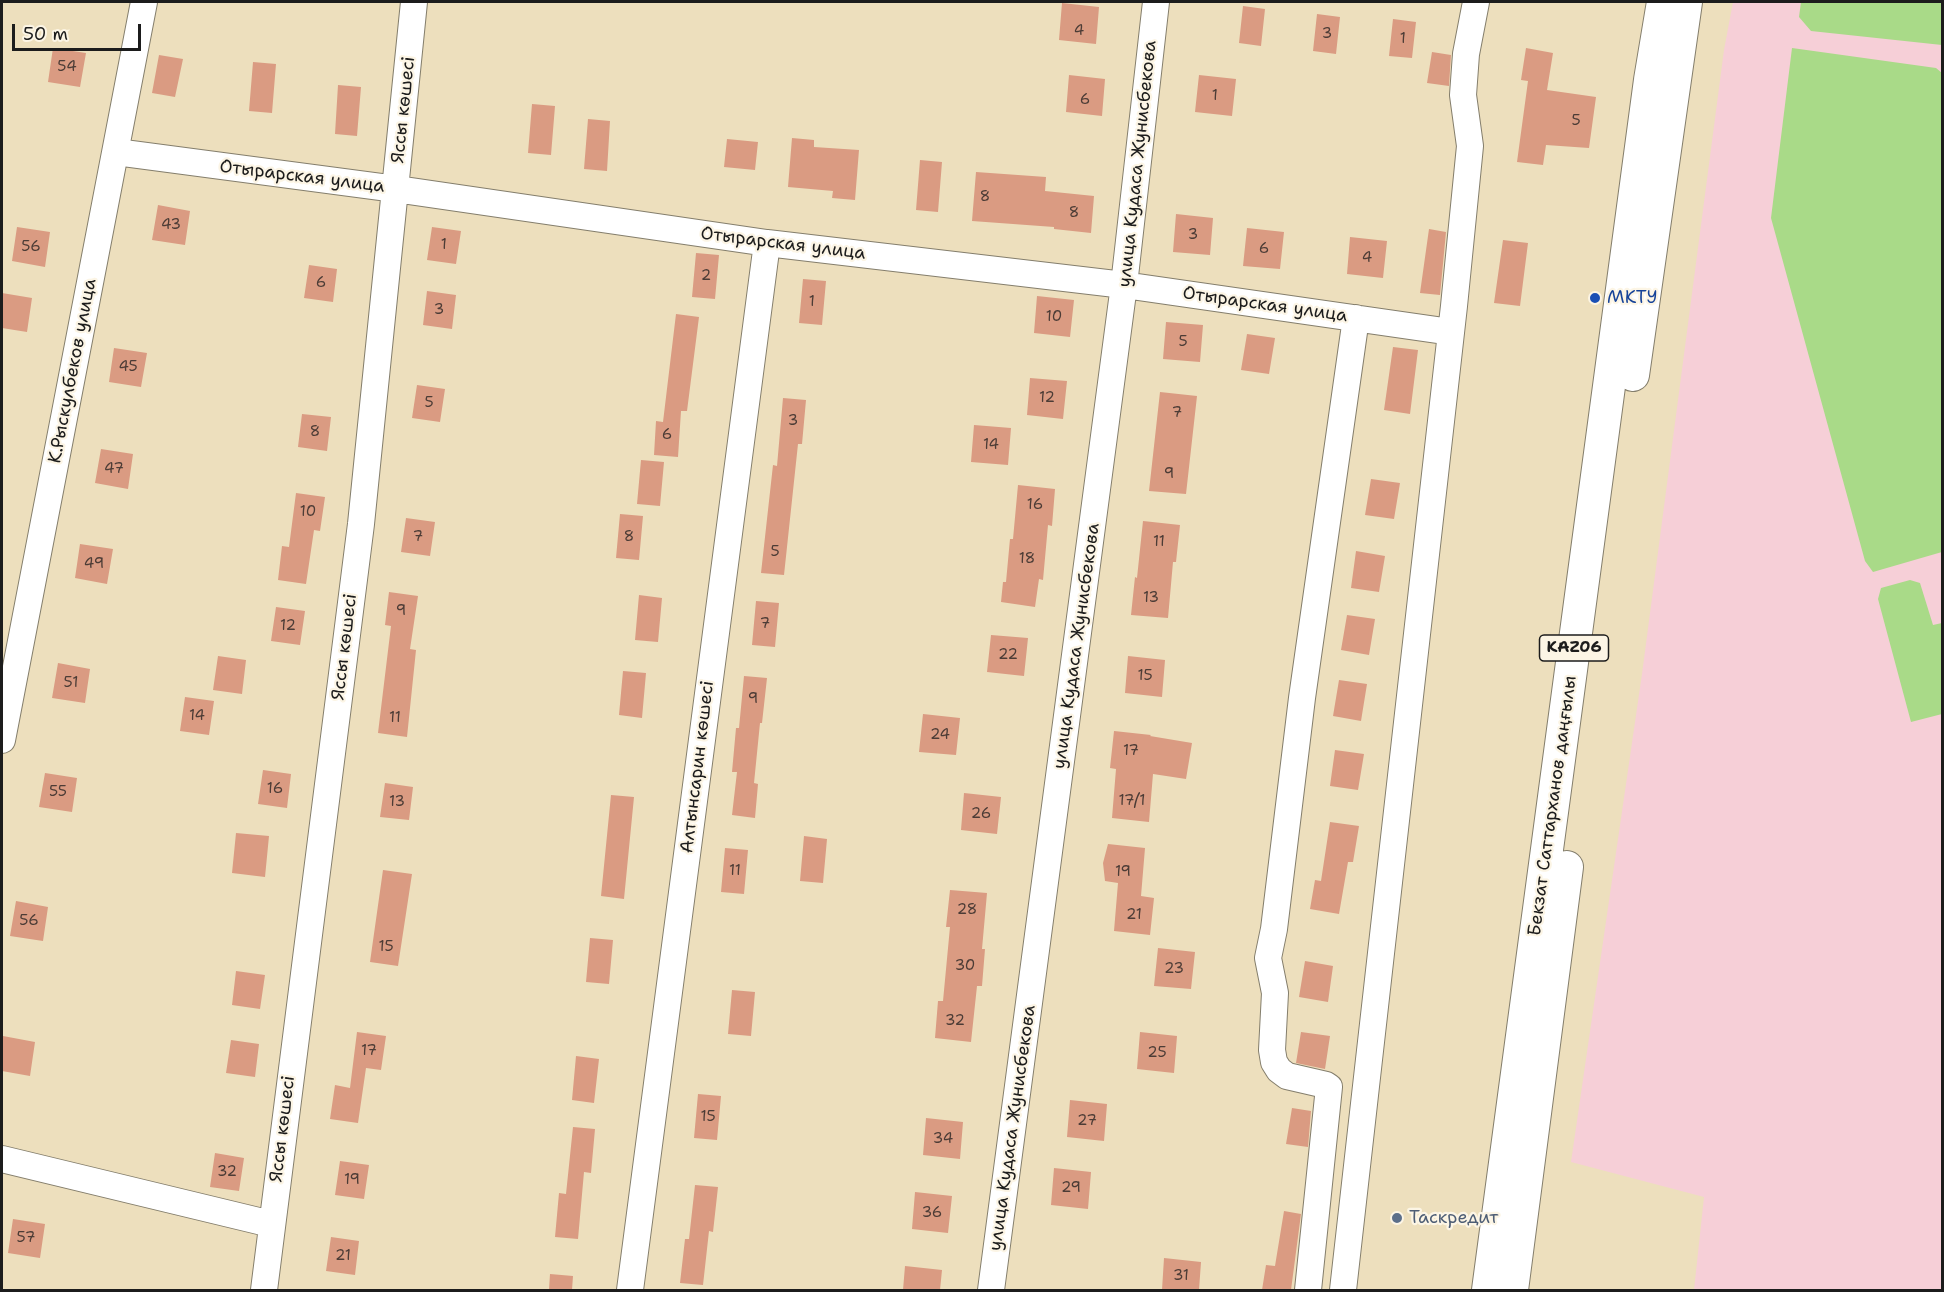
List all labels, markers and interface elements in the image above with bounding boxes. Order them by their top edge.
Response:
scale bar [15,12,144,50]
text: 50 m [23,22,68,46]
house number: 4 [1074,22,1084,40]
house number: 3 [1322,25,1332,43]
house number: 1 [1400,30,1406,48]
street label: улица Кудаса Жунисбекова [1114,40,1162,288]
street label: Яссы көшесі [388,56,420,164]
house number: 54 [57,58,77,76]
house number: 1 [1212,87,1218,105]
house number: 6 [1080,91,1090,109]
house number: 5 [1571,112,1581,130]
street label: Отырарская улица [218,156,386,198]
house number: 8 [980,188,990,206]
house number: 8 [1069,204,1079,222]
house number: 43 [161,216,181,234]
street label: Отырарская улица [699,223,867,265]
house number: 3 [1188,226,1198,244]
house number: 1 [441,236,447,254]
house number: 56 [21,238,41,256]
house number: 6 [1259,240,1269,258]
house number: 4 [1362,249,1372,267]
house number: 2 [701,267,711,285]
house number: 6 [316,274,326,292]
street label: К.Рыскулбеков улица [44,277,102,465]
street label: Отырарская улица [1181,283,1349,327]
place label: МКТУ [1607,287,1658,309]
marker: МКТУ [1588,291,1602,305]
house number: 1 [809,293,815,311]
house number: 3 [434,301,444,319]
house number: 10 [1046,308,1062,326]
house number: 5 [1178,333,1188,351]
house number: 45 [118,358,138,376]
house number: 12 [1039,389,1055,407]
house number: 5 [424,394,434,412]
house number: 7 [1172,404,1182,422]
house number: 3 [788,412,798,430]
house number: 8 [310,423,320,441]
house number: 6 [662,426,672,444]
house number: 14 [983,436,999,454]
house number: 47 [104,460,124,478]
house number: 9 [1164,465,1174,483]
house number: 16 [1027,496,1043,514]
house number: 10 [300,503,316,521]
street label: улица Кудаса Жунисбекова [1049,522,1105,770]
house number: 7 [413,528,423,546]
house number: 8 [624,528,634,546]
house number: 11 [1153,533,1165,551]
house number: 5 [770,543,780,561]
house number: 18 [1019,550,1035,568]
house number: 49 [84,555,104,573]
house number: 13 [1143,589,1159,607]
street label: Яссы көшесі [328,592,362,702]
house number: 9 [396,602,406,620]
house number: 7 [760,615,770,633]
house number: 12 [280,617,296,635]
road number: KАZ06 [1540,635,1608,661]
house number: 22 [998,646,1018,664]
house number: 15 [1137,667,1153,685]
house number: 51 [64,674,78,692]
street label: Бекзат Саттарханов даңғылы [1524,674,1582,938]
street label: Алтынсарин көшесі [677,680,719,854]
house number: 9 [748,690,758,708]
house number: 14 [189,707,205,725]
house number: 11 [389,709,401,727]
house number: 24 [930,726,950,744]
house number: 17 [1123,742,1139,760]
house number: 16 [267,780,283,798]
house number: 55 [49,783,67,801]
house number: 17/1 [1119,792,1145,810]
house number: 13 [389,793,405,811]
house number: 26 [971,805,991,823]
house number: 11 [729,862,741,880]
house number: 19 [1115,863,1131,881]
house number: 28 [957,901,977,919]
house number: 21 [1126,906,1142,924]
house number: 56 [19,912,39,930]
house number: 15 [378,938,394,956]
house number: 30 [955,957,975,975]
house number: 23 [1164,960,1184,978]
street label: улица Кудаса Жунисбекова [985,1004,1041,1252]
house number: 32 [945,1012,965,1030]
house number: 17 [361,1042,377,1060]
house number: 25 [1147,1044,1167,1062]
street label: Яссы көшесі [266,1074,300,1184]
house number: 15 [700,1108,716,1126]
house number: 27 [1077,1112,1097,1130]
house number: 34 [933,1130,953,1148]
house number: 32 [217,1163,237,1181]
house number: 19 [344,1171,360,1189]
house number: 29 [1061,1179,1081,1197]
house number: 36 [922,1204,942,1222]
place label: Таскредит [1409,1207,1499,1229]
marker: Таскредит [1390,1211,1404,1225]
house number: 57 [17,1229,35,1247]
house number: 21 [335,1247,351,1265]
house number: 31 [1173,1267,1189,1285]

